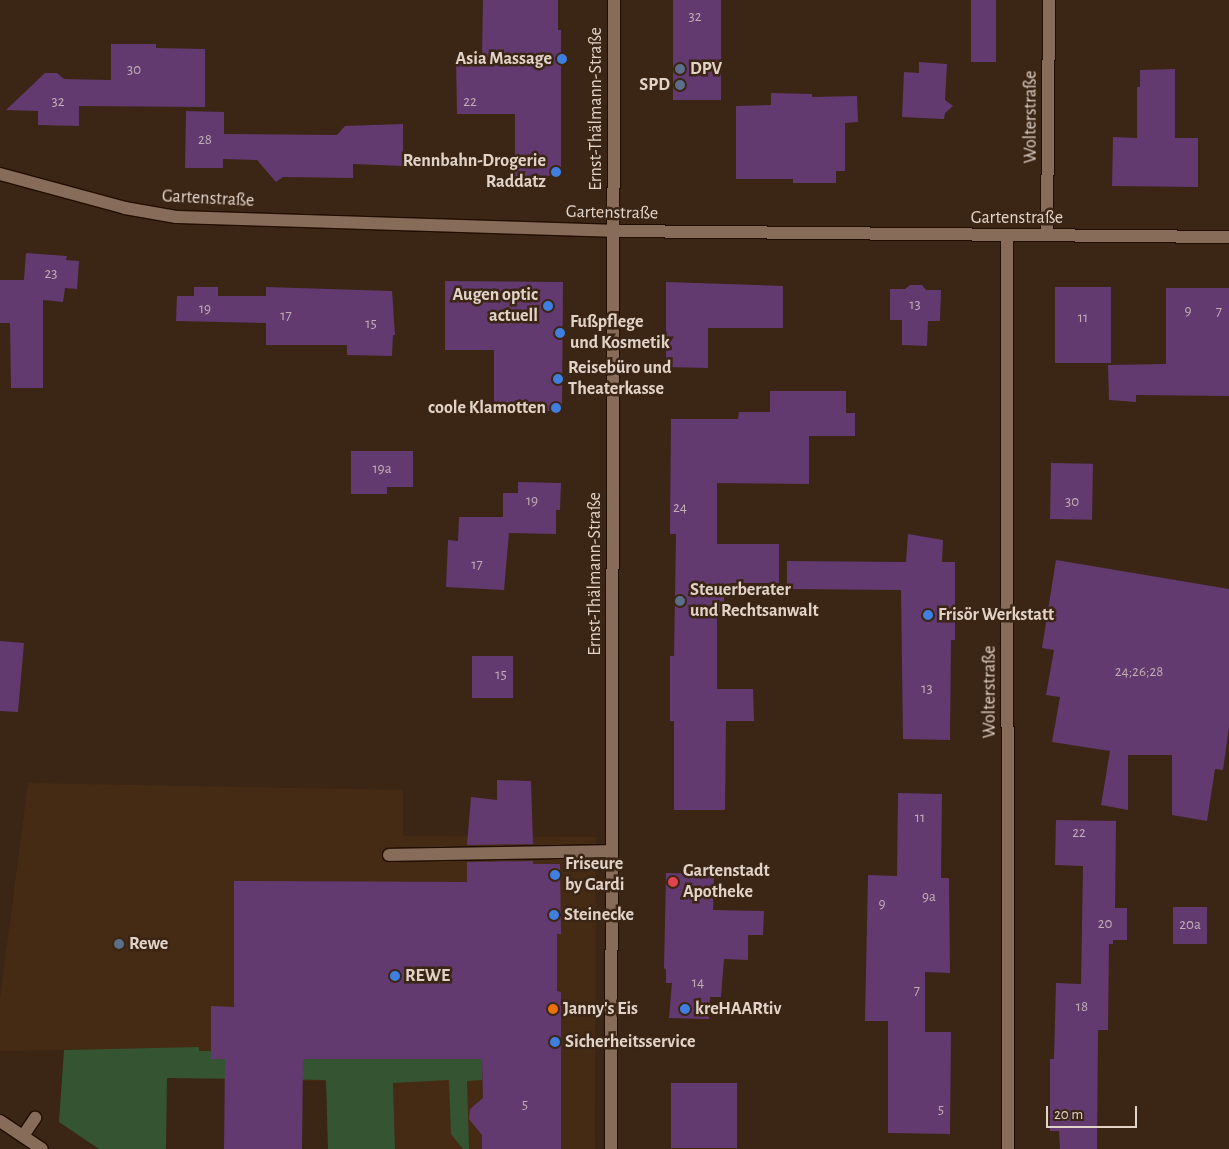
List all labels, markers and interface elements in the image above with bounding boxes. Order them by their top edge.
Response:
house number: 32 [688,8,702,26]
street label: Ernst-Thälmann-Straße [585,27,607,191]
place label: Asia Massage [455,48,552,70]
marker: Asia Massage [556,53,568,65]
place label: DPV [690,58,722,80]
house number: 30 [127,61,141,79]
marker: DPV [674,63,686,75]
street label: Wolterstraße [1020,71,1042,163]
place label: SPD [639,74,670,96]
marker: SPD [674,79,686,91]
house number: 32 [51,93,65,111]
house number: 22 [463,93,477,111]
house number: 28 [198,131,212,149]
place label: Rennbahn-Drogerie Raddatz [403,151,546,193]
marker: Rennbahn-Drogerie Raddatz [550,166,562,178]
street label: Gartenstraße [161,186,255,212]
street label: Gartenstraße [566,201,658,225]
street label: Gartenstraße [971,207,1063,229]
house number: 23 [44,265,58,283]
place label: Augen optic actuell [453,285,538,328]
house number: 13 [909,296,921,314]
house number: 19 [199,300,211,318]
marker: Augen optic actuell [542,300,554,312]
house number: 9 [1184,302,1192,320]
house number: 7 [1216,303,1222,321]
house number: 17 [280,307,292,325]
house number: 11 [1078,309,1088,327]
place label: Fußpflege und Kosmetik [570,312,670,354]
house number: 15 [365,315,377,333]
marker: Fußpflege und Kosmetik [554,327,566,339]
place label: Reisebüro und Theaterkasse [568,358,671,400]
marker: Reisebüro und Theaterkasse [552,373,564,385]
place label: coole Klamotten [428,397,546,419]
marker: coole Klamotten [550,402,562,414]
house number: 19a [372,460,392,478]
house number: 19 [526,492,538,510]
street label: Ernst-Thälmann-Straße [584,492,606,656]
house number: 30 [1065,493,1079,511]
house number: 24 [673,499,687,517]
house number: 17 [471,556,483,574]
place label: Steuerberater und Rechtsanwalt [690,580,819,622]
marker: Steuerberater und Rechtsanwalt [674,595,686,607]
place label: Frisör Werkstatt [938,604,1054,626]
marker: Frisör Werkstatt [922,609,934,621]
street label: Wolterstraße [979,646,1001,738]
house number: 24;26;28 [1115,663,1163,681]
house number: 15 [495,666,507,684]
house number: 13 [921,680,933,698]
house number: 11 [915,809,925,827]
house number: 22 [1072,824,1086,842]
place label: Friseure by Gardi [565,854,625,896]
place label: Gartenstadt Apotheke [683,861,770,904]
marker: Friseure by Gardi [549,869,561,881]
marker: Gartenstadt Apotheke [667,876,679,888]
house number: 9a [922,888,936,906]
house number: 9 [878,895,886,913]
place label: Steinecke [564,904,634,926]
marker: Steinecke [548,909,560,921]
house number: 20 [1098,915,1112,933]
house number: 20a [1179,916,1201,934]
place label: Rewe [129,933,168,955]
marker: Rewe [113,938,125,950]
place label: REWE [405,965,450,987]
marker: REWE [389,970,401,982]
house number: 14 [692,974,704,992]
house number: 7 [914,982,920,1000]
place label: Janny's Eis [563,998,638,1020]
place label: kreHAARtiv [695,998,781,1020]
house number: 18 [1076,998,1088,1016]
marker: Janny's Eis [547,1003,559,1015]
marker: kreHAARtiv [679,1003,691,1015]
place label: Sicherheitsservice [565,1031,695,1053]
marker: Sicherheitsservice [549,1036,561,1048]
house number: 5 [522,1096,528,1114]
scale bar [1049,1096,1140,1128]
house number: 5 [938,1101,944,1119]
text: 20 m [1054,1107,1083,1122]

